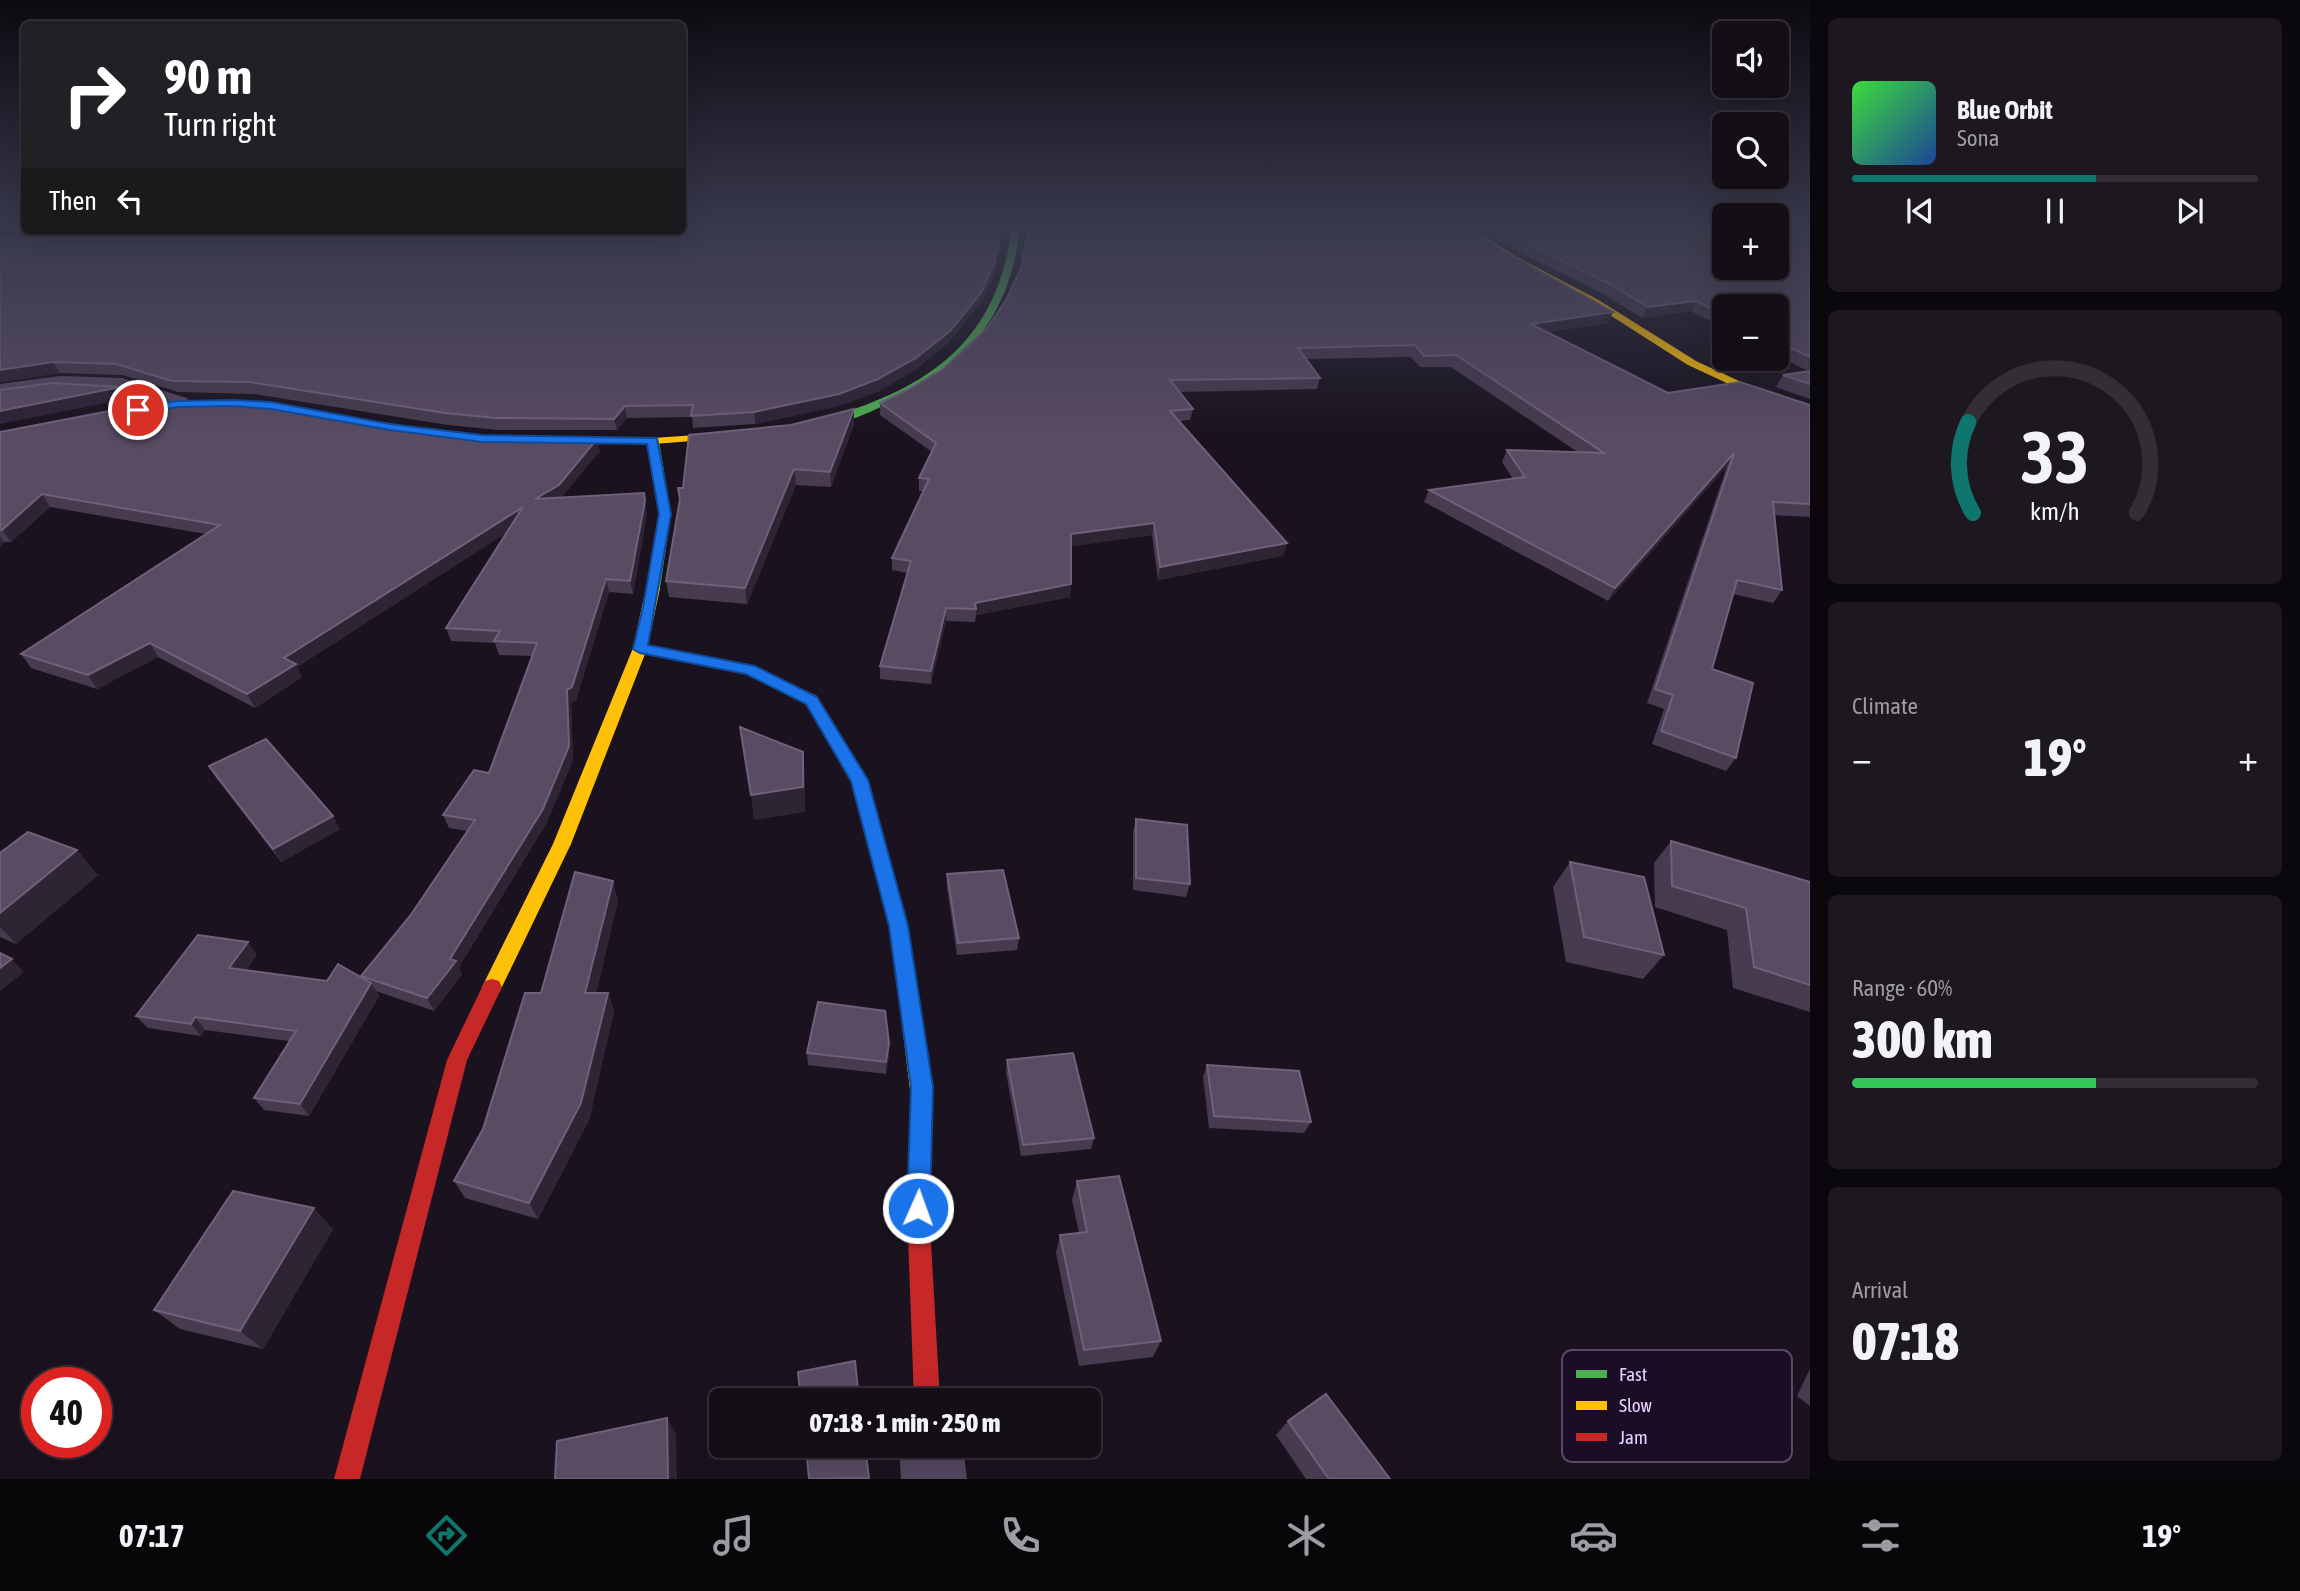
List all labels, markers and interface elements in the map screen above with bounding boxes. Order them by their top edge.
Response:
map controls [1712,21,1789,371]
button: sound [1712,21,1789,98]
text: 90 m [164,48,252,104]
icon: right [49,49,140,140]
text: Blue Orbit [1957,95,2053,125]
text: Turn right [164,106,277,143]
button: search [1712,112,1789,189]
text: Sona [1957,125,1999,151]
icon: left [111,182,149,220]
text: Then [49,186,97,216]
icon: previous [1901,192,1939,230]
icon: pause [2036,192,2074,230]
icon: next [2171,192,2209,230]
button: + [1712,203,1789,280]
button: − [1712,294,1789,371]
pin [108,380,168,440]
icon: arrive [119,391,157,429]
text: 33 [2021,416,2089,499]
text: km/h [2030,497,2080,525]
text: Climate [1852,693,1918,719]
text: 19° [2023,727,2087,787]
text: − [1852,736,1872,779]
text: + [2238,736,2258,779]
text: Range · 60% [1852,975,1952,1001]
text: 300 km [1852,1009,1993,1069]
position arrow [881,1171,955,1245]
text: Arrival [1852,1277,1908,1303]
text: 07:18 [1852,1311,1959,1371]
legend [1562,1350,1792,1462]
text: Fast [1619,1363,1647,1385]
speed limit sign: 40 [21,1367,112,1458]
text: Slow [1619,1394,1653,1416]
text: 07:18 · 1 min · 250 m [810,1408,1000,1438]
text: Jam [1619,1426,1648,1448]
icon: directions [422,1511,471,1560]
icon: music [709,1511,758,1560]
icon: phone [996,1511,1045,1560]
icon: climate [1282,1511,1331,1560]
icon: car [1569,1511,1618,1560]
icon: filters [1856,1511,1905,1560]
text: 07:17 [119,1517,185,1554]
text: 19° [2142,1517,2181,1554]

